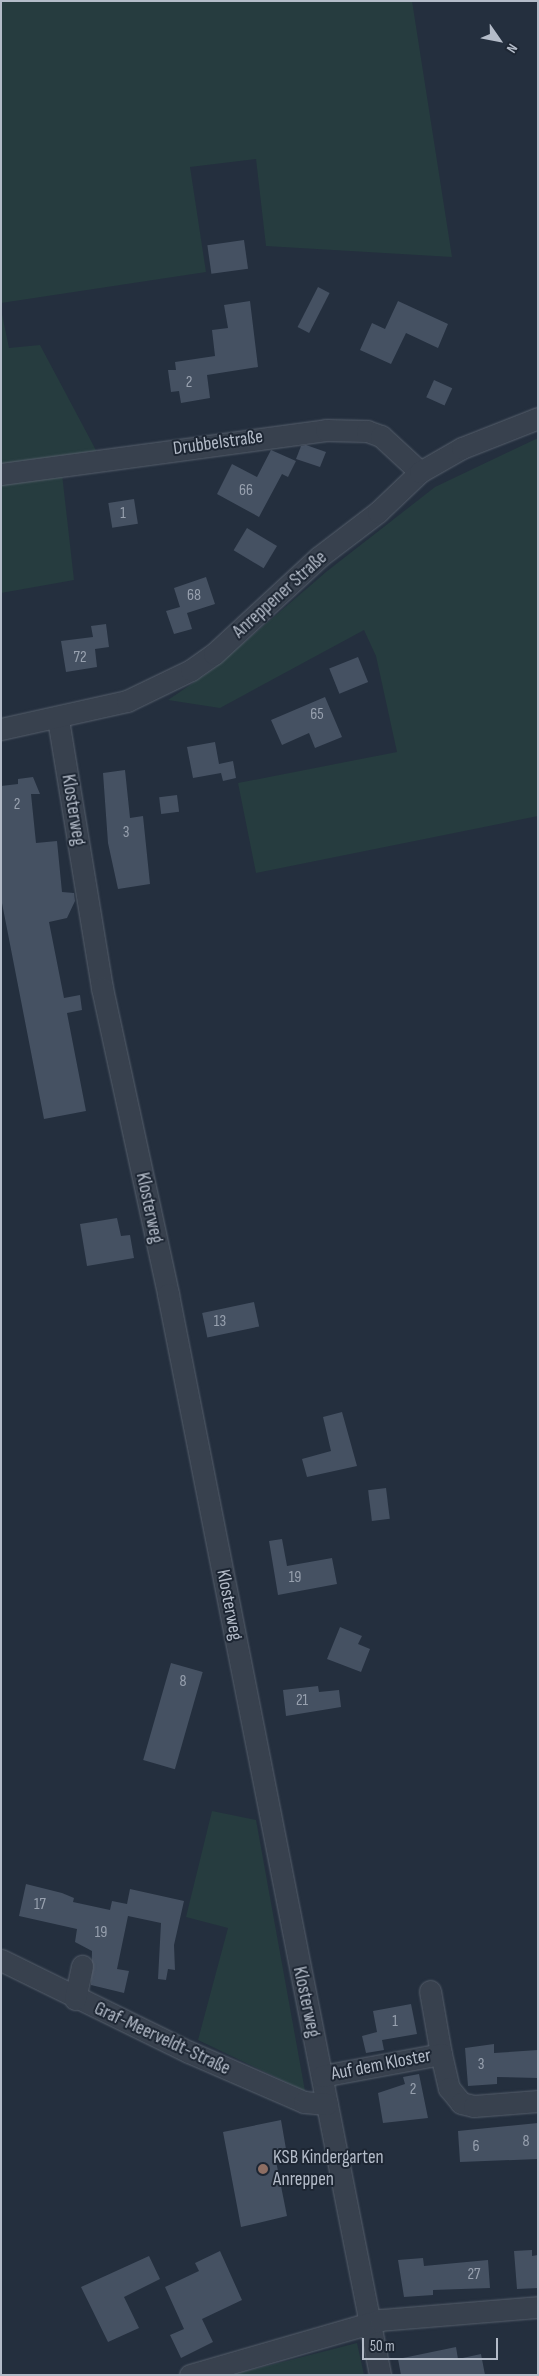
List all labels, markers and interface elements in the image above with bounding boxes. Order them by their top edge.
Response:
north arrow [474,15,524,65]
text: N [503,41,521,56]
house number: 2 [186,373,192,393]
street label: Drubbelstraße [172,425,264,461]
house number: 66 [239,481,253,501]
house number: 1 [120,504,126,524]
street label: Anreppener Straße [228,547,332,643]
house number: 68 [187,586,201,606]
house number: 72 [74,648,86,668]
house number: 65 [310,705,324,725]
street label: Klosterweg [56,773,90,847]
house number: 2 [14,795,20,815]
house number: 3 [123,823,129,843]
street label: Klosterweg [130,1171,168,1245]
house number: 13 [214,1312,226,1332]
street label: Klosterweg [211,1568,247,1642]
house number: 19 [289,1568,301,1588]
house number: 8 [179,1672,187,1692]
house number: 21 [296,1691,308,1711]
house number: 17 [34,1895,46,1915]
house number: 19 [95,1923,107,1943]
street label: Klosterweg [287,1965,325,2039]
street label: Graf-Meerveldt-Straße [90,1998,234,2080]
house number: 1 [392,2012,398,2032]
street label: Auf dem Kloster [329,2044,433,2086]
house number: 3 [478,2055,484,2075]
house number: 2 [410,2080,416,2100]
house number: 8 [522,2132,530,2152]
house number: 6 [472,2137,480,2157]
place label: KSB Kindergarten Anreppen [273,2147,384,2191]
marker: KSB Kindergarten Anreppen [257,2163,269,2175]
house number: 27 [467,2265,481,2285]
scale bar [364,2328,500,2360]
text: 50 m [370,2337,395,2356]

